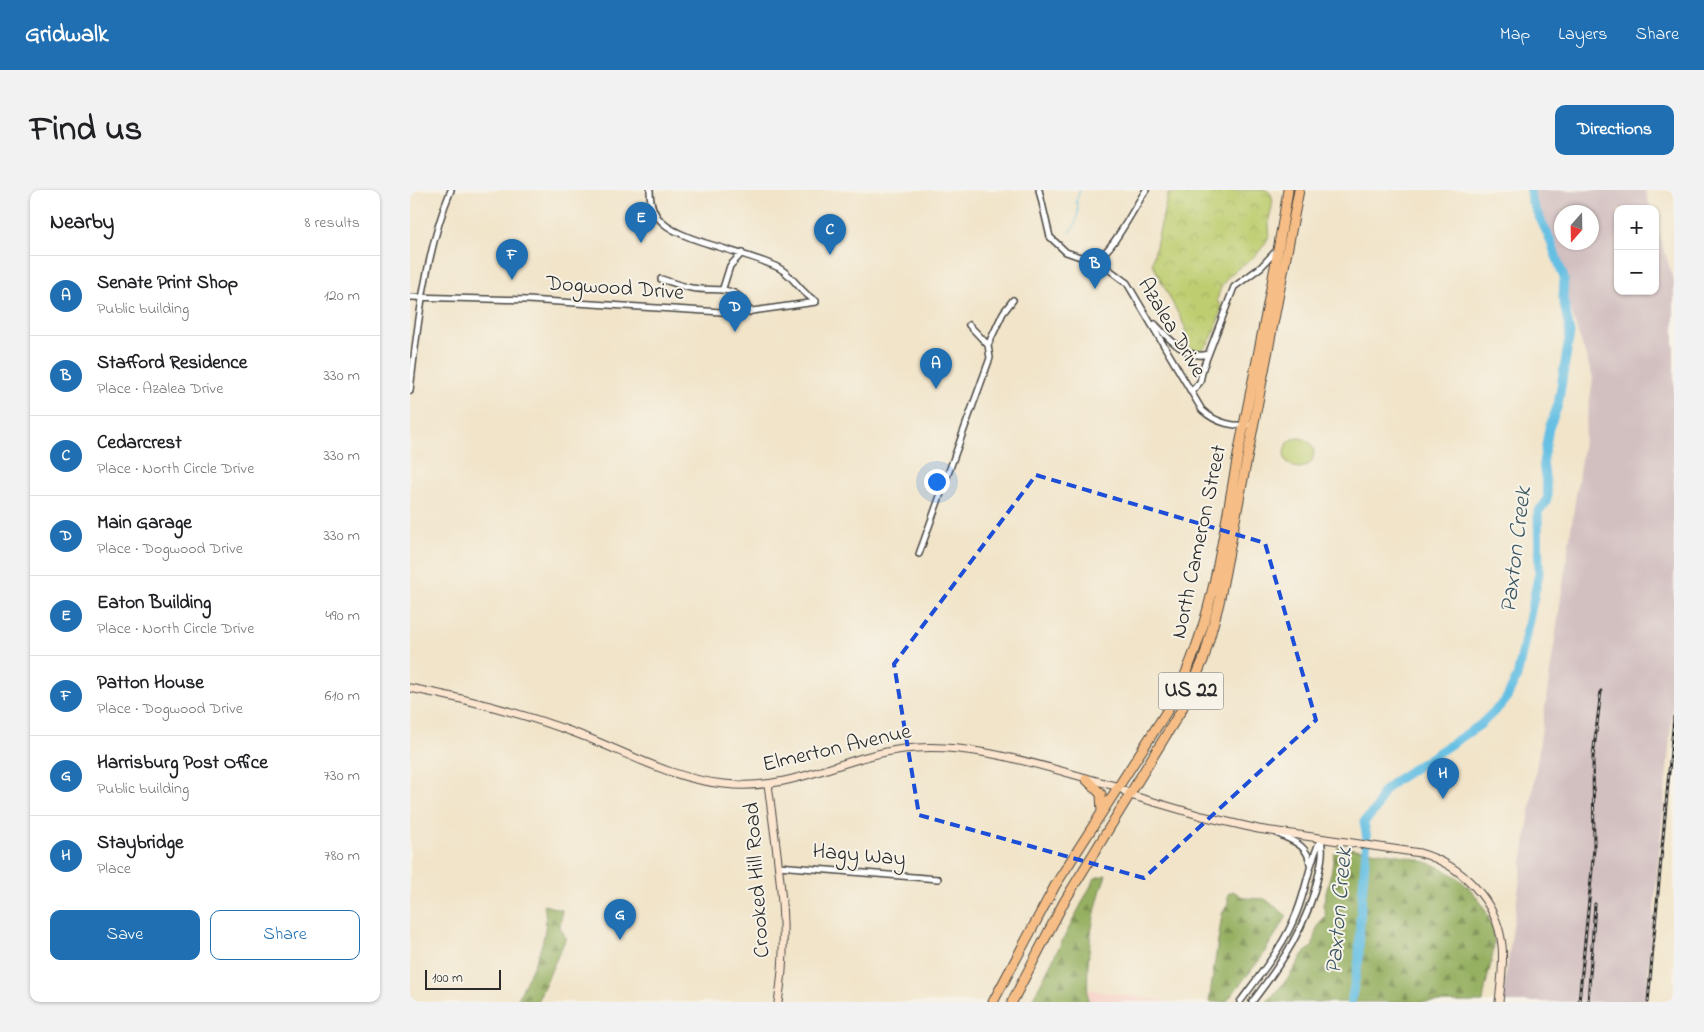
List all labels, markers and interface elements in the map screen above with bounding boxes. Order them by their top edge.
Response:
text: Gridwalk [25,18,109,53]
text: Map [1500,22,1530,48]
text: Layers [1558,22,1608,48]
text: Share [1636,22,1679,48]
text: Find us [30,105,142,156]
button: Directions [1555,105,1674,155]
pin: E [625,202,657,243]
north arrow [1554,205,1599,250]
map controls [1614,205,1659,295]
button: + [1614,205,1659,250]
text: Nearby [50,208,114,238]
text: 8 results [304,211,360,235]
pin: C [814,214,846,255]
pin: F [496,239,528,280]
pin: B [1079,248,1111,289]
button: − [1614,250,1659,295]
street label: Dogwood Drive [544,268,685,311]
text: Senate Print Shop [97,270,238,297]
street label: Azalea Drive [1129,272,1214,384]
text: A [61,284,71,308]
text: 120 m [324,284,360,308]
pin: D [719,291,751,332]
text: Public building [97,297,189,321]
pin: A [920,348,952,389]
text: Stafford Residence [97,350,247,377]
text: B [61,364,71,388]
text: 330 m [323,364,360,388]
text: Place · Azalea Drive [97,377,223,401]
text: Cedarcrest [97,430,182,457]
street label: North Cameron Street [1164,442,1236,642]
text: C [62,444,70,468]
text: 330 m [323,444,360,468]
text: Place · North Circle Drive [97,457,254,481]
your location [924,469,950,495]
water label: Paxton Creek [1492,483,1542,615]
text: Main Garage [97,510,192,537]
text: D [60,524,72,548]
text: 330 m [323,524,360,548]
text: Place · Dogwood Drive [97,537,243,561]
text: Eaton Building [97,590,211,617]
text: E [61,604,71,628]
text: 490 m [325,604,360,628]
text: Place · North Circle Drive [97,617,254,641]
text: Patton House [97,670,204,697]
road number: US 22 [1158,672,1224,710]
text: F [61,684,71,708]
text: 610 m [325,684,360,708]
text: Place · Dogwood Drive [97,697,243,721]
street label: Elmerton Avenue [759,716,915,782]
text: Harrisburg Post Office [97,750,268,777]
pin: H [1427,758,1459,799]
text: G [61,764,71,788]
text: 730 m [323,764,360,788]
text: Public building [97,777,189,801]
street label: Crooked Hill Road [737,801,779,959]
text: Staybridge [97,830,184,857]
street label: Hagy Way [811,836,907,877]
text: H [61,844,71,868]
text: 780 m [324,844,360,868]
water label: Paxton Creek [1317,845,1363,976]
text: Place [97,857,131,881]
pin: G [604,899,636,940]
button: Save [50,910,200,960]
button: Share [210,910,360,960]
scale bar [425,967,501,990]
text: 100 m [432,968,463,989]

